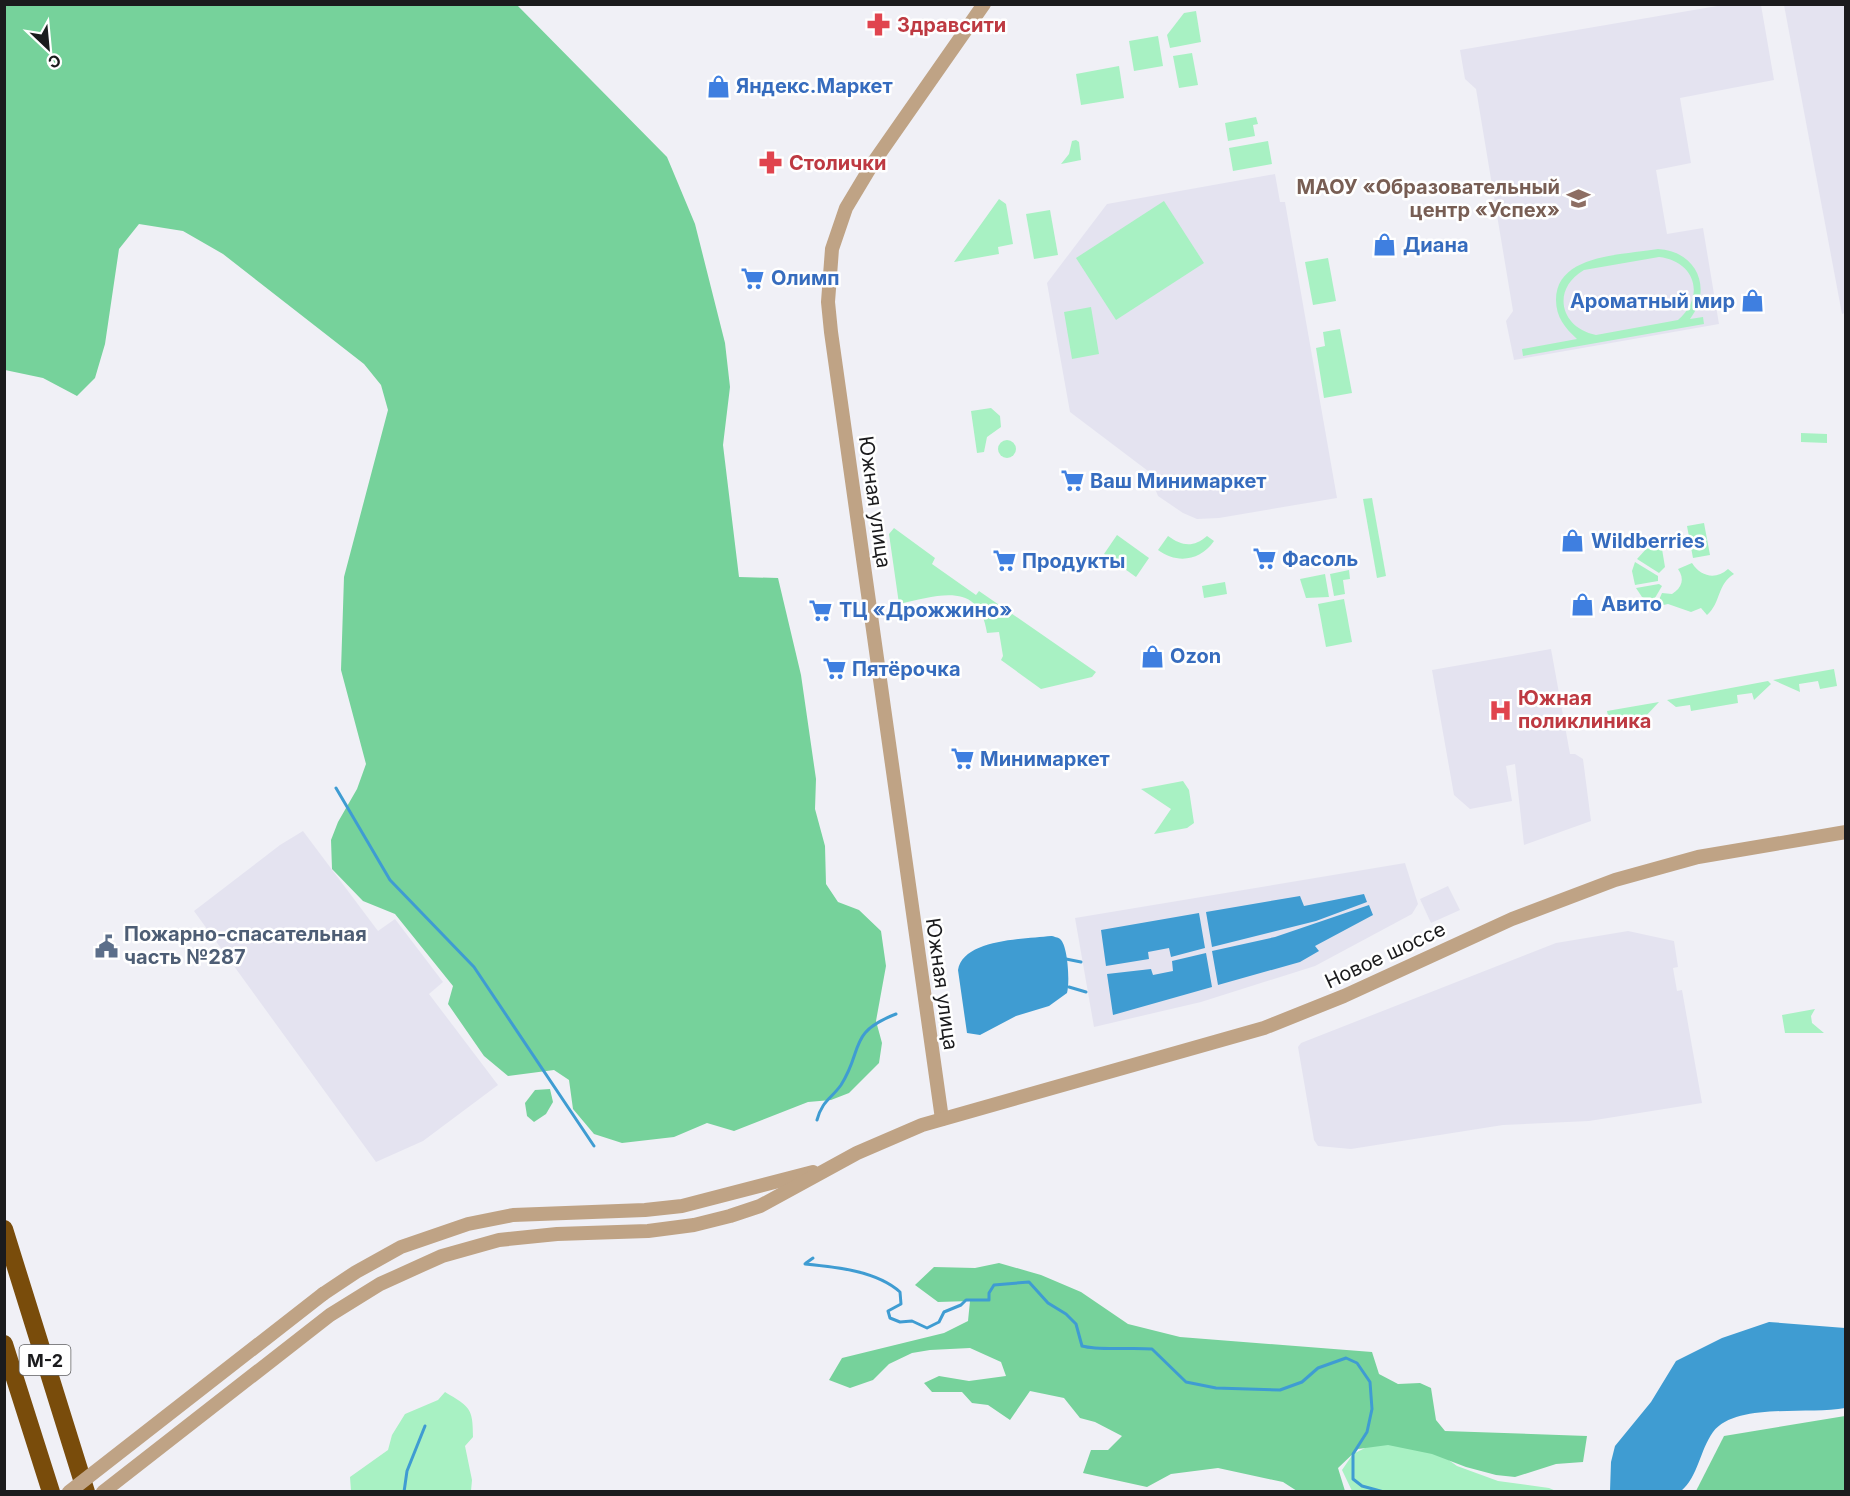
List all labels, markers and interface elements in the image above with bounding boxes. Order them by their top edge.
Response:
pharmacy icon: Здравсити [866,12,892,38]
place label: Здравсити [897,13,1006,37]
north arrow [18,18,78,78]
text: С [45,50,64,73]
shop icon: Яндекс.Маркет [705,73,731,99]
place label: Яндекс.Маркет [736,74,893,98]
pharmacy icon: Столички [758,150,784,176]
place label: Столички [789,151,886,175]
place label: МАОУ «Образовательный центр «Успех» [1296,175,1560,222]
school or university icon: МАОУ «Образовательный центр «Успех» [1565,186,1591,212]
shop icon: Диана [1372,232,1398,258]
place label: Диана [1403,233,1469,257]
supermarket icon: Олимп [740,265,766,291]
place label: Олимп [771,266,839,290]
shop icon: Ароматный мир [1740,288,1766,314]
place label: Ароматный мир [1570,289,1735,313]
street label: Южная улица [854,434,896,570]
supermarket icon: Ваш Минимаркет [1059,468,1085,494]
place label: Ваш Минимаркет [1090,469,1267,493]
shop icon: Wildberries [1560,528,1586,554]
place label: Wildberries [1591,529,1705,553]
supermarket icon: Фасоль [1251,546,1277,572]
place label: Фасоль [1282,547,1358,571]
supermarket icon: Продукты [991,548,1017,574]
place label: Продукты [1022,549,1125,573]
shop icon: Авито [1570,591,1596,617]
place label: Авито [1601,592,1662,616]
supermarket icon: ТЦ «Дрожжино» [808,597,834,623]
place label: ТЦ «Дрожжино» [839,598,1012,622]
shop icon: Ozon [1139,643,1165,669]
place label: Ozon [1170,644,1221,668]
supermarket icon: Пятёрочка [821,656,847,682]
place label: Пятёрочка [852,657,961,681]
place label: Южная поликлиника [1518,686,1651,733]
hospital icon: Южная поликлиника [1487,697,1513,723]
supermarket icon: Минимаркет [949,746,975,772]
place label: Минимаркет [980,747,1110,771]
street label: Южная улица [921,916,963,1052]
street label: Новое шоссе [1321,917,1449,993]
place label: Пожарно-спасательная часть №287 [124,922,367,969]
public building icon: Пожарно-спасательная часть №287 [93,933,119,959]
road number: М-2 [20,1345,70,1375]

